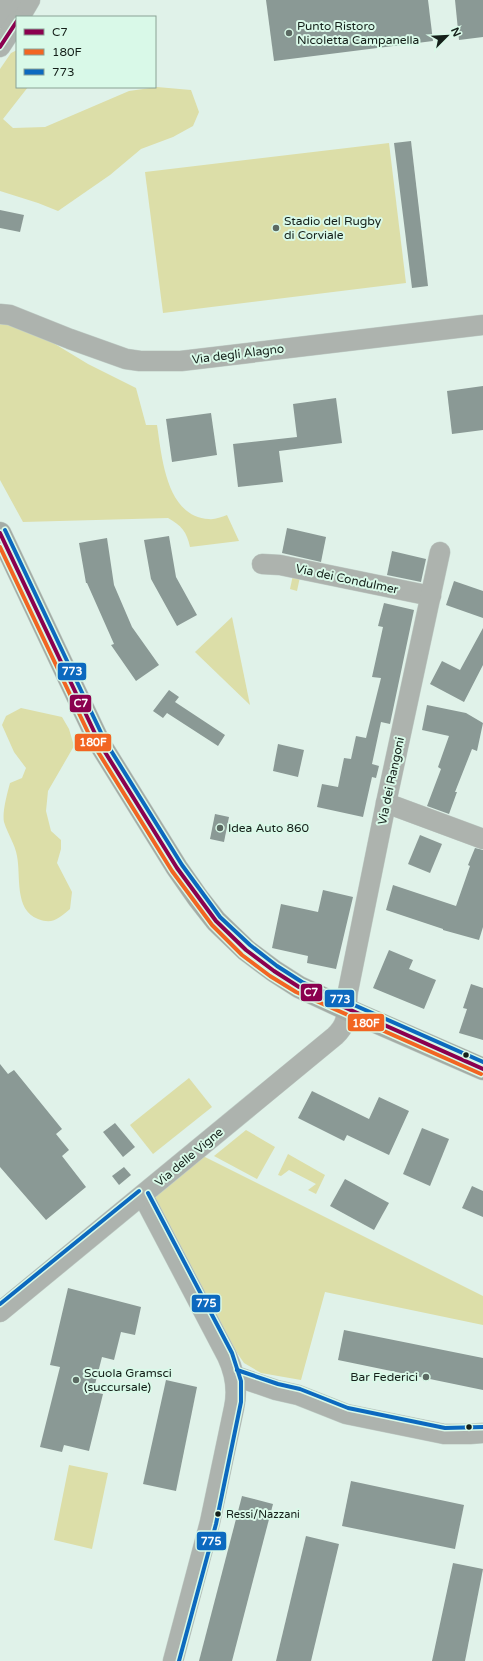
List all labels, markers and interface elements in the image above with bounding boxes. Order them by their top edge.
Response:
legend [16,16,156,88]
north arrow [427,16,467,56]
place label: Punto Ristoro Nicoletta Campanella [297,19,419,47]
text: C7 [52,25,68,39]
text: N [448,25,463,39]
marker: Punto Ristoro Nicoletta Campanella [284,28,294,38]
text: 180F [52,45,82,59]
text: 773 [52,65,75,79]
place label: Stadio del Rugby di Corviale [284,214,382,242]
marker: Stadio del Rugby di Corviale [271,223,281,233]
street label: Via degli Alagno [191,341,285,367]
street label: Via dei Condulmer [294,561,400,597]
line badge: 773 [57,662,87,681]
text: 773 [62,665,82,678]
line badge: C7 [69,694,92,713]
text: C7 [74,697,88,710]
line badge: 180F [74,733,112,752]
text: 180F [79,736,107,749]
street label: Via dei Rangoni [375,736,407,826]
place label: Idea Auto 860 [228,821,310,835]
marker: Idea Auto 860 [215,823,225,833]
line badge: C7 [300,983,323,1002]
text: C7 [304,986,318,999]
line badge: 773 [324,989,355,1008]
text: 773 [330,993,350,1006]
line badge: 180F [347,1013,385,1032]
text: 180F [352,1017,380,1030]
unlabelled marker [461,1050,471,1060]
street label: Via delle Vigne [152,1124,226,1189]
line badge: 775 [191,1294,221,1313]
text: 775 [196,1297,216,1310]
place label: Scuola Gramsci (succursale) [84,1366,172,1394]
place label: Bar Federici [350,1370,418,1384]
marker: Bar Federici [421,1372,431,1382]
marker: Scuola Gramsci (succursale) [71,1375,81,1385]
unlabelled marker [464,1422,474,1432]
place label: Ressi/Nazzani [226,1508,300,1521]
marker: Ressi/Nazzani [213,1509,223,1519]
line badge: 775 [196,1531,227,1551]
text: 775 [201,1535,221,1548]

